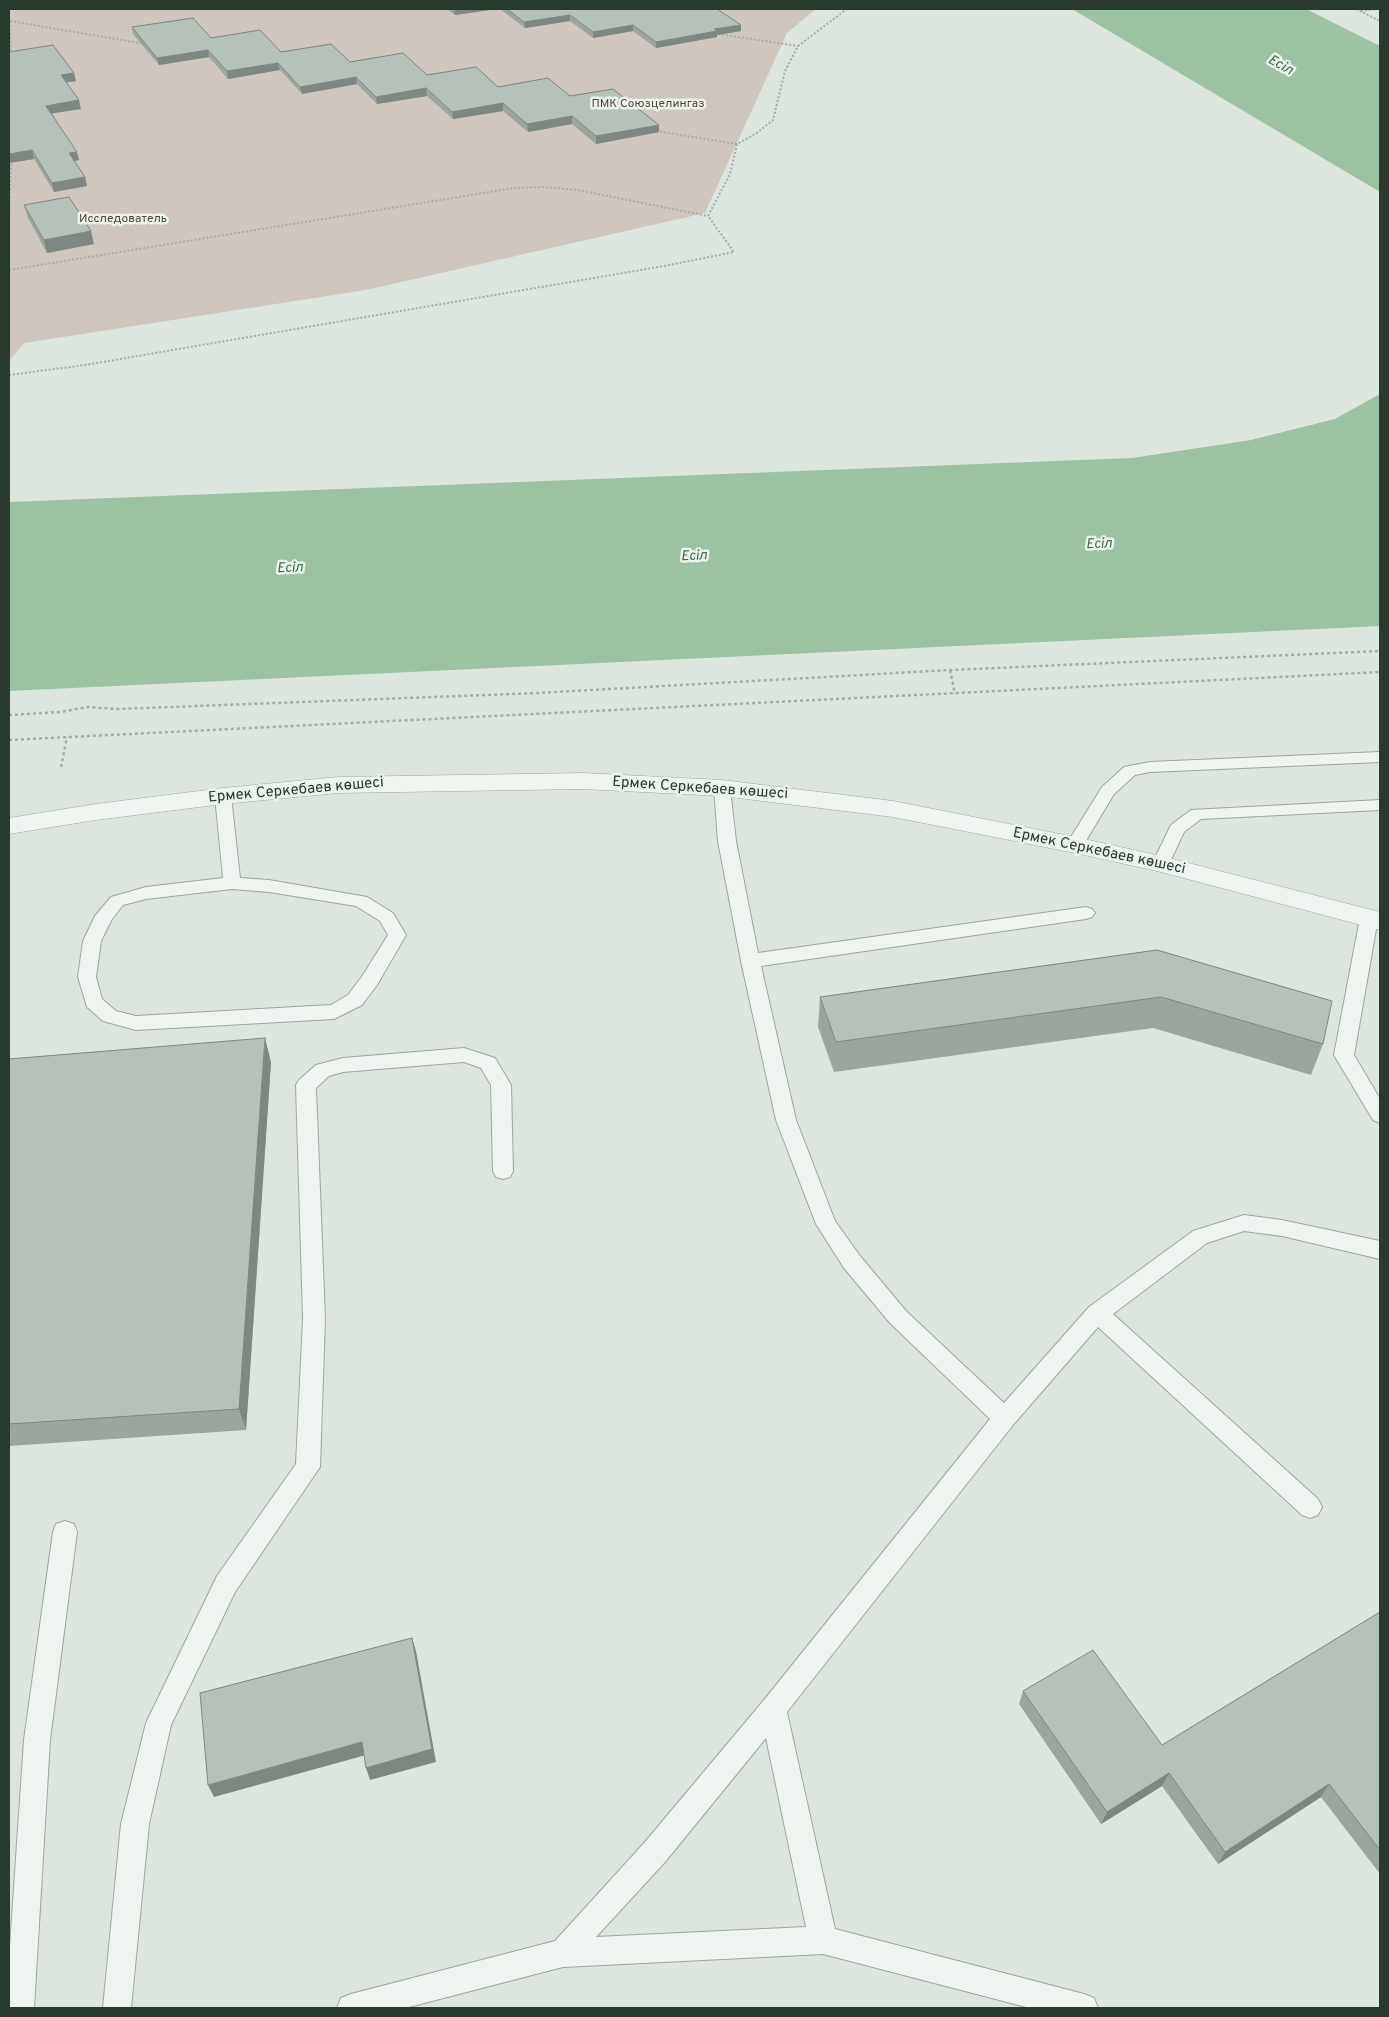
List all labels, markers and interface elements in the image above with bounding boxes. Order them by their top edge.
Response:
water label: Есіл [1265,52,1295,80]
park label: ПМК Союзцелингаз [591,98,705,112]
park label: Исследователь [79,213,167,227]
water label: Есіл [1086,536,1112,554]
water label: Есіл [681,548,707,566]
water label: Есіл [277,560,303,578]
street label: Ермек Серкебаев көшесі [207,774,385,808]
street label: Ермек Серкебаев көшесі [611,774,789,804]
street label: Ермек Серкебаев көшесі [1011,825,1187,879]

